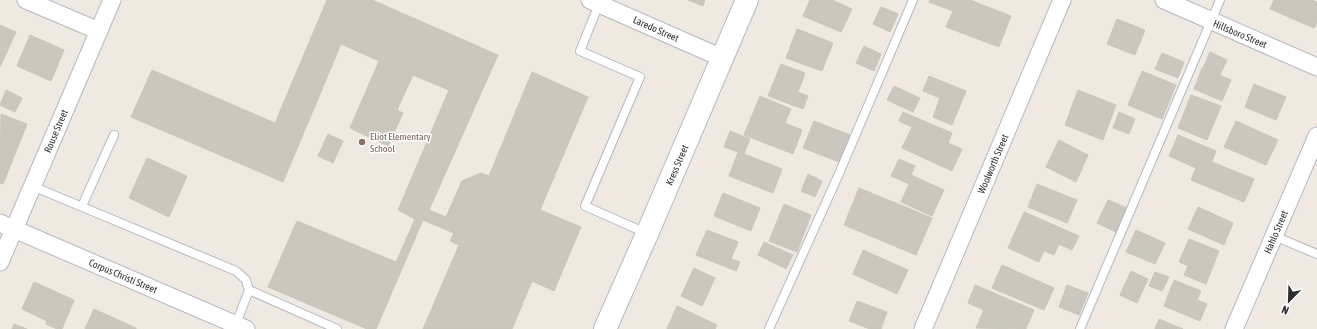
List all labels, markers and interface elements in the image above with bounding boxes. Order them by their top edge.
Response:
street label: Laredo Street [632,14,681,44]
street label: Hillsboro Street [1211,18,1269,50]
street label: Rouse Street [42,108,70,154]
place label: Eliot Elementary School [370,131,431,154]
street label: Woolworth Street [976,133,1010,195]
marker: Eliot Elementary School [357,137,367,147]
street label: Kress Street [664,143,690,187]
street label: Hahlo Street [1262,209,1290,255]
street label: Corpus Christi Street [87,257,159,295]
north arrow [1269,281,1309,321]
text: N [1280,303,1290,317]

